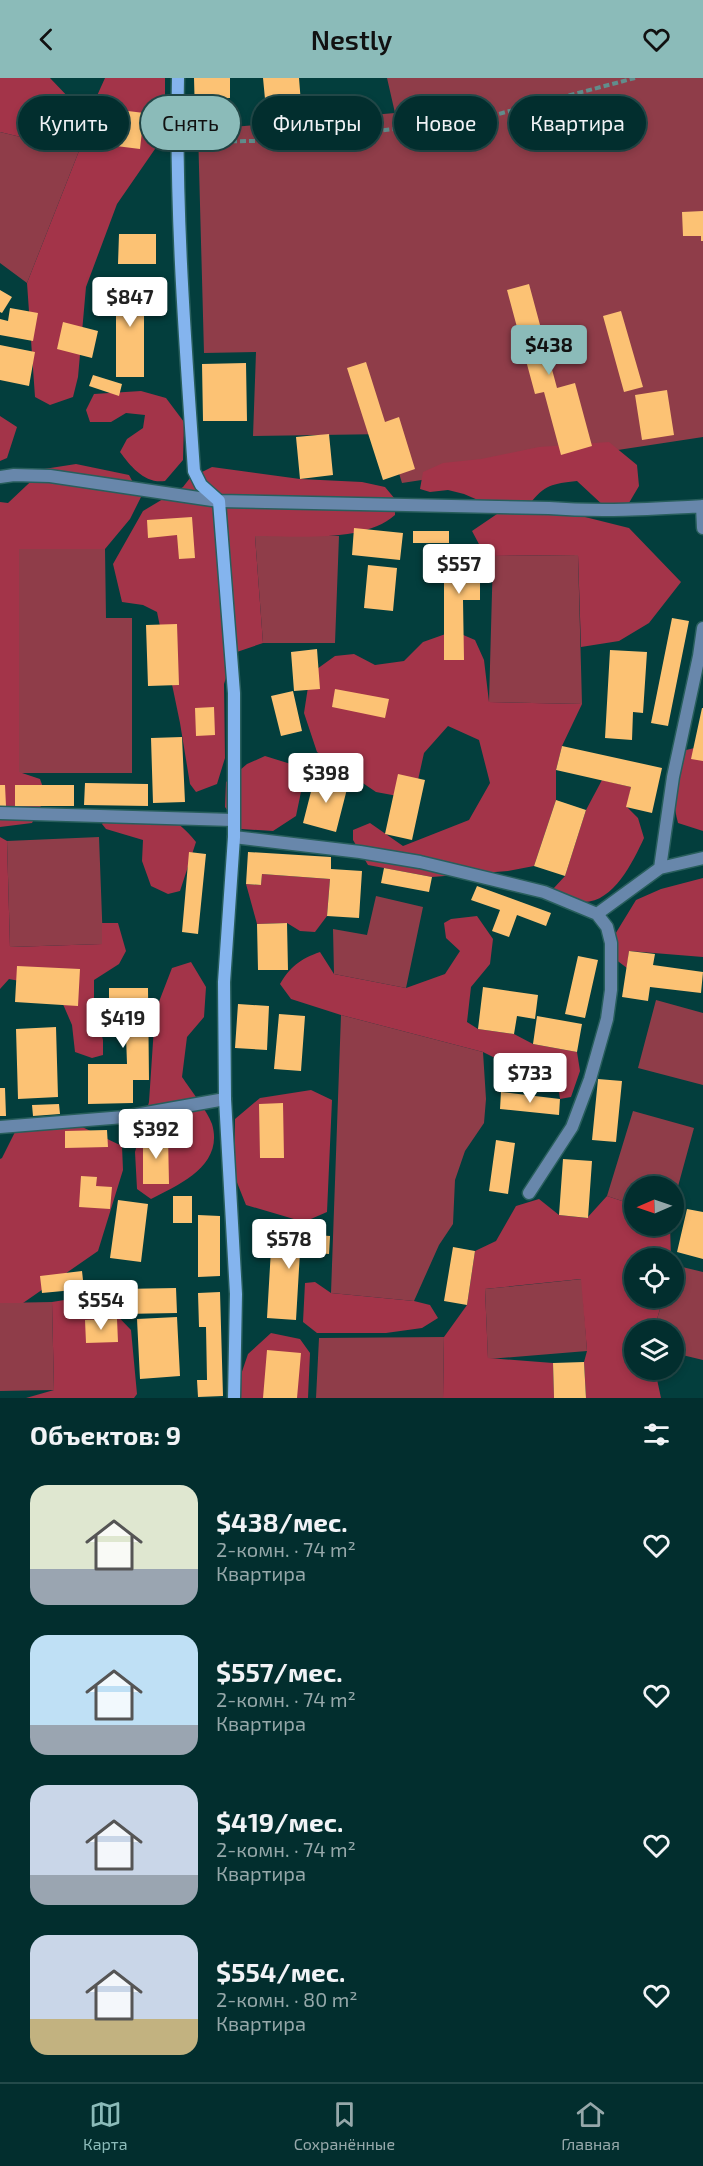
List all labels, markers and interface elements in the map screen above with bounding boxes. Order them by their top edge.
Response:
icon: back [30,23,63,56]
text: Nestly [311,23,392,55]
icon: heart [640,23,673,56]
chip: Купить [18,96,129,150]
chip: Снять [141,96,240,150]
chip: Фильтры [252,96,382,150]
chip: Новое [394,96,497,150]
chip: Квартира [509,96,646,150]
pin: $847 [94,277,166,328]
text: $847 [106,284,154,308]
pin: $438 [513,325,585,376]
text: $438 [525,332,573,356]
pin: $557 [423,544,495,595]
text: $557 [437,551,481,575]
pin: $398 [290,753,362,804]
text: $398 [302,760,350,784]
pin: $419 [87,998,159,1049]
text: $419 [101,1005,145,1029]
pin: $733 [494,1053,566,1104]
text: $733 [508,1060,552,1084]
pin: $392 [120,1109,192,1160]
text: $392 [133,1116,179,1140]
north arrow [624,1176,684,1236]
map controls [624,1176,684,1380]
pin: $578 [253,1219,325,1270]
text: $578 [266,1226,312,1250]
button: locate [624,1248,684,1308]
pin: $554 [65,1280,137,1331]
text: $554 [78,1287,124,1311]
button: layers [624,1320,684,1380]
icon: filters [640,1418,673,1451]
text: Объектов: 9 [30,1419,181,1450]
text: $438/мес. [216,1506,348,1537]
icon: home [78,1509,150,1581]
icon: heart [640,1529,673,1562]
text: 2-комн. · 74 m² [216,1537,356,1561]
text: Квартира [216,1561,306,1585]
text: $557/мес. [216,1656,343,1687]
icon: home [78,1659,150,1731]
icon: heart [640,1679,673,1712]
text: 2-комн. · 74 m² [216,1687,356,1711]
text: Квартира [216,1711,306,1735]
text: $419/мес. [216,1806,343,1837]
icon: home [78,1809,150,1881]
icon: heart [640,1829,673,1862]
text: 2-комн. · 74 m² [216,1837,356,1861]
text: Квартира [216,1861,306,1885]
text: $554/мес. [216,1956,345,1987]
icon: home [78,1959,150,2031]
icon: heart [640,1979,673,2012]
text: 2-комн. · 80 m² [216,1987,358,2011]
text: Квартира [216,2011,306,2035]
tab: Карта [83,2098,128,2153]
tab: Сохранённые [294,2098,395,2153]
tab: Главная [561,2098,620,2153]

